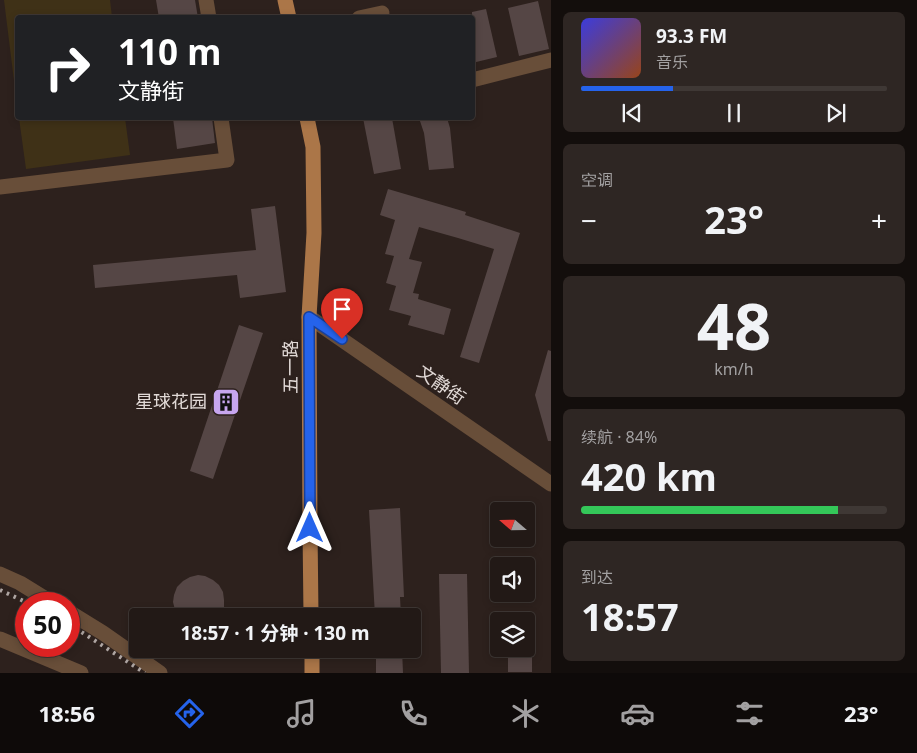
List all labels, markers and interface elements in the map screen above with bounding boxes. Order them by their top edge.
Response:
text: 93.3 FM [656,23,727,49]
text: 110 m [118,28,221,75]
icon: right [35,35,100,100]
text: 音乐 [656,51,688,73]
text: 文静街 [118,75,184,105]
icon: previous [618,99,646,127]
icon: pause [720,99,748,127]
icon: next [822,99,850,127]
text: 空调 [581,169,613,191]
text: 23° [704,193,764,245]
text: − [581,201,597,239]
text: + [871,201,887,239]
text: 48 [697,281,771,369]
pin [321,288,363,339]
icon: arrive [328,295,356,323]
street label: 五一路 [278,340,302,394]
text: km/h [714,358,754,380]
street label: 文静街 [413,359,471,409]
building icon: 星球花园 [211,387,241,417]
place label: 星球花园 [135,389,207,413]
text: 续航 · 84% [581,426,657,448]
text: 420 km [581,450,717,502]
position arrow [283,501,335,553]
north arrow [490,502,535,548]
map controls [490,502,535,657]
button: sound [490,557,535,602]
text: 到达 [581,566,613,588]
text: 18:57 [581,590,679,642]
speed limit sign: 50 [15,592,80,657]
button: layers [490,612,535,657]
text: 18:57 · 1 分钟 · 130 m [180,620,370,646]
icon: directions [172,696,207,731]
icon: music [284,696,319,731]
icon: phone [396,696,431,731]
icon: climate [508,696,543,731]
icon: car [620,696,655,731]
icon: filters [732,696,767,731]
text: 18:56 [38,698,95,728]
text: 23° [844,698,878,728]

